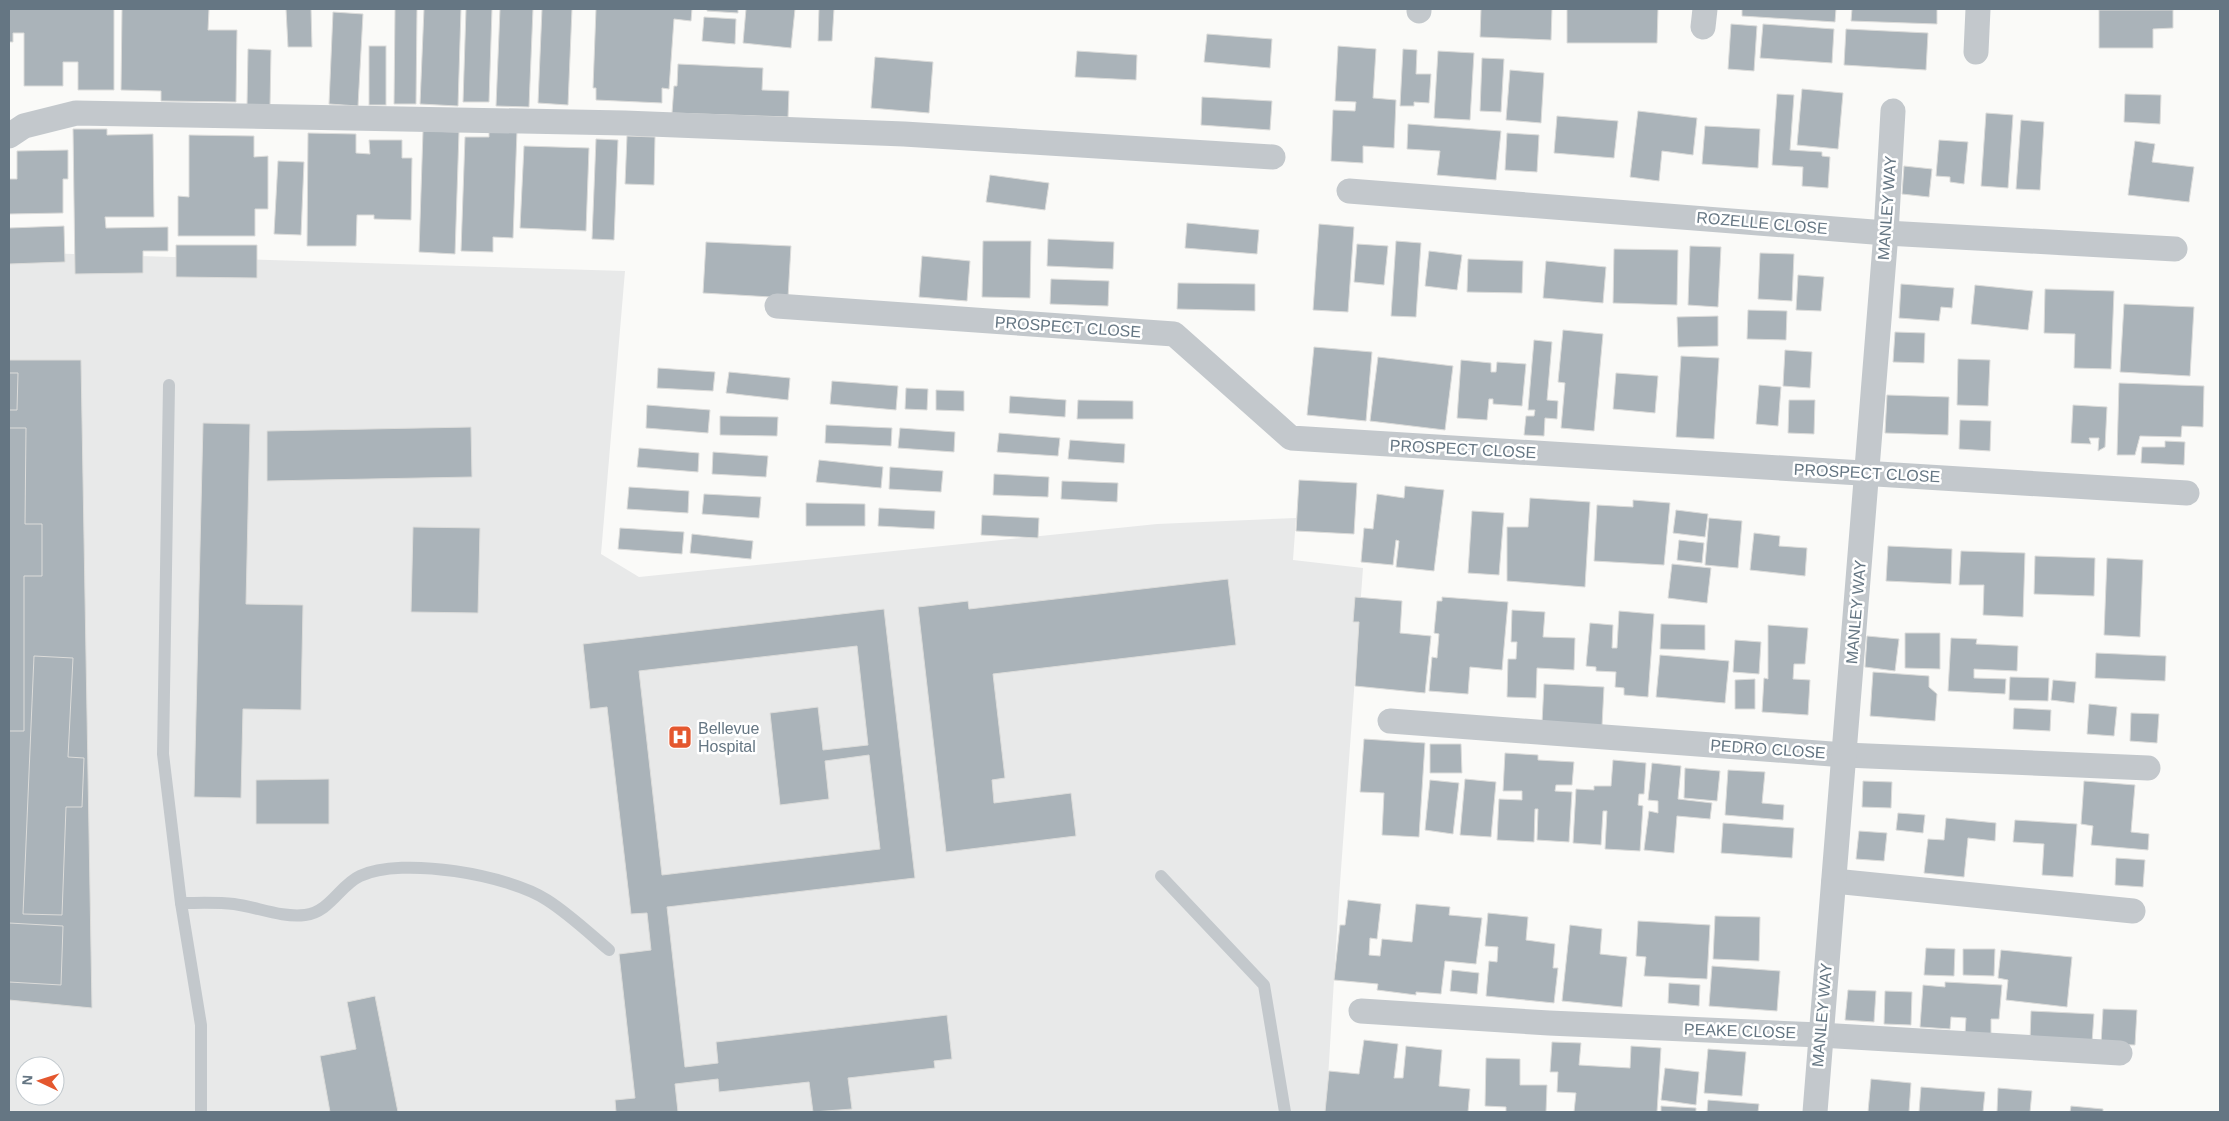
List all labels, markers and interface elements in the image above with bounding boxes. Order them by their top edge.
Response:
street label: MANLEY WAY [1875,155,1899,261]
street label: ROZELLE CLOSE [1696,209,1828,237]
street label: PROSPECT CLOSE [994,313,1142,341]
street label: PROSPECT CLOSE [1389,437,1537,461]
street label: PROSPECT CLOSE [1793,461,1941,485]
street label: MANLEY WAY [1843,559,1869,665]
place label: Bellevue Hospital [698,720,759,755]
hospital icon: Bellevue Hospital [667,724,693,750]
street label: PEDRO CLOSE [1710,736,1826,762]
street label: MANLEY WAY [1809,962,1835,1068]
street label: PEAKE CLOSE [1684,1021,1796,1041]
north arrow [15,1056,65,1106]
text: N [19,1074,35,1086]

